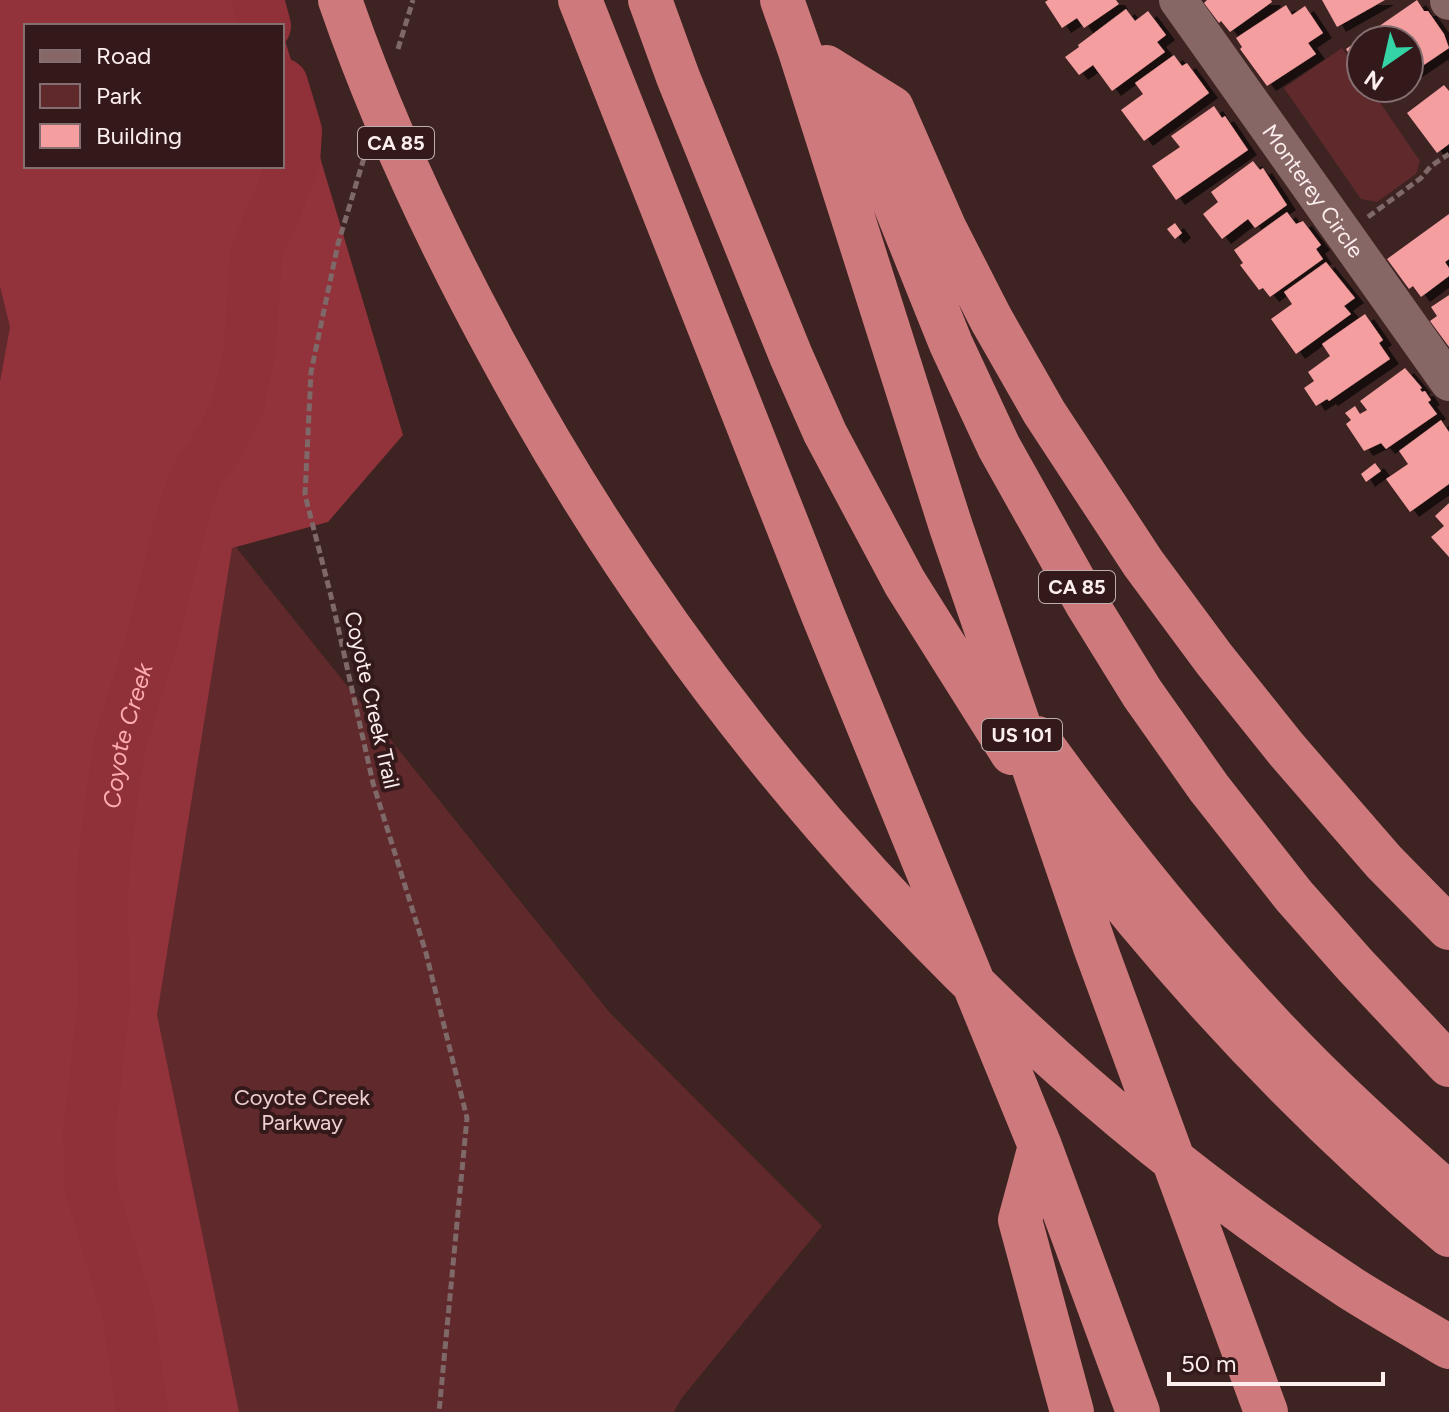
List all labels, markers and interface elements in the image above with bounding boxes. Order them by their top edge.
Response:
legend [24,24,284,168]
north arrow [1345,24,1425,104]
text: Road [96,41,151,70]
text: N [1359,64,1389,96]
text: Park [96,81,142,110]
street label: Monterey Circle [1257,119,1370,263]
text: Building [96,121,182,150]
road number: CA 85 [358,127,434,159]
road number: CA 85 [1039,571,1115,603]
street label: Coyote Creek Trail [338,609,406,791]
water label: Coyote Creek [96,658,159,810]
road number: US 101 [982,719,1062,751]
park label: Coyote Creek Parkway [234,1084,370,1136]
scale bar [1169,1336,1383,1386]
text: 50 m [1181,1349,1237,1378]

